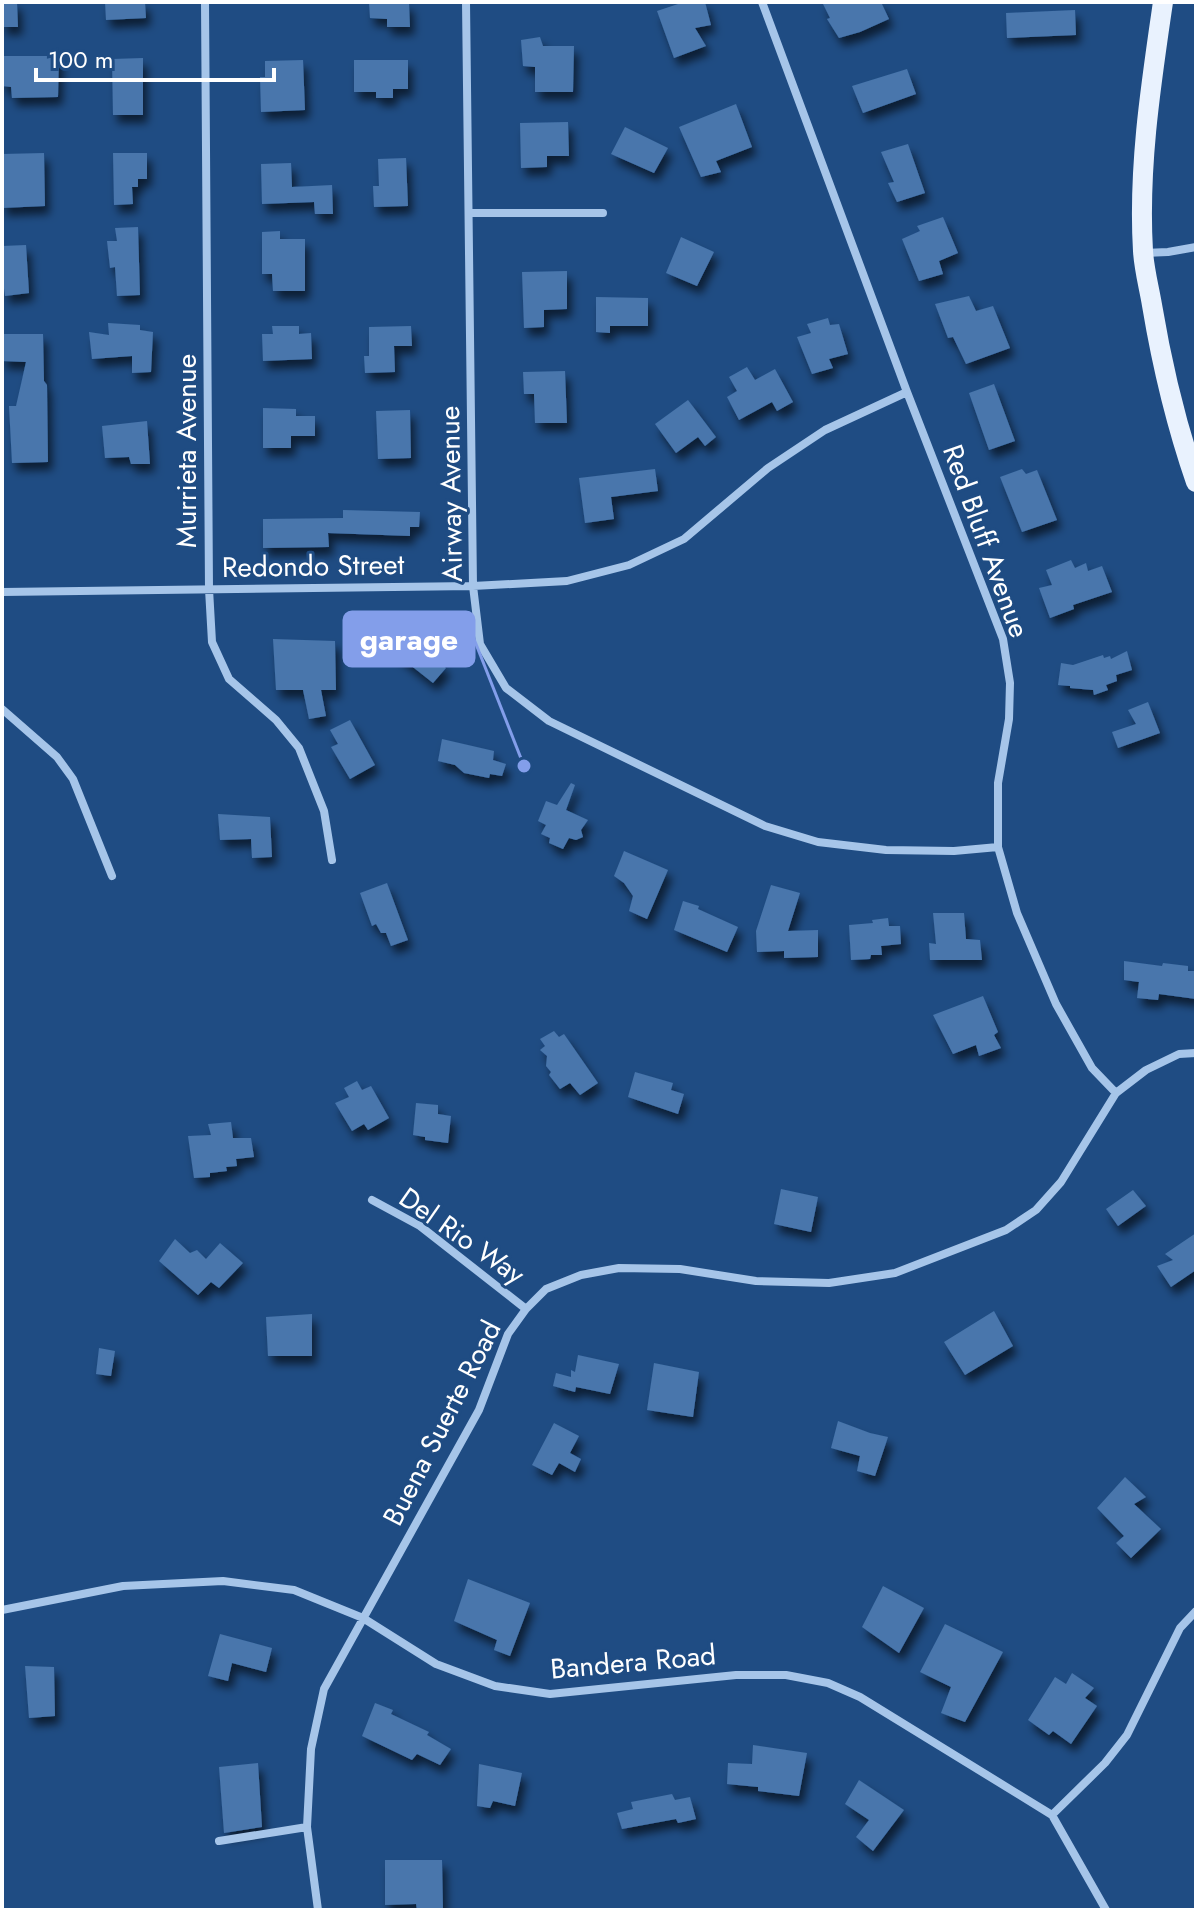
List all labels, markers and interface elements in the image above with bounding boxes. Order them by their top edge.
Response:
scale bar [36,32,274,82]
text: 100 m [48,42,114,77]
street label: Murrieta Avenue [166,354,207,548]
street label: Airway Avenue [429,405,473,583]
street label: Red Bluff Avenue [932,439,1040,643]
street label: Redondo Street [221,544,405,588]
callout: garage [344,612,474,666]
text: garage [360,618,458,661]
street label: Del Rio Way [391,1177,534,1295]
street label: Buena Suerte Road [373,1313,511,1533]
street label: Bandera Road [549,1634,717,1690]

